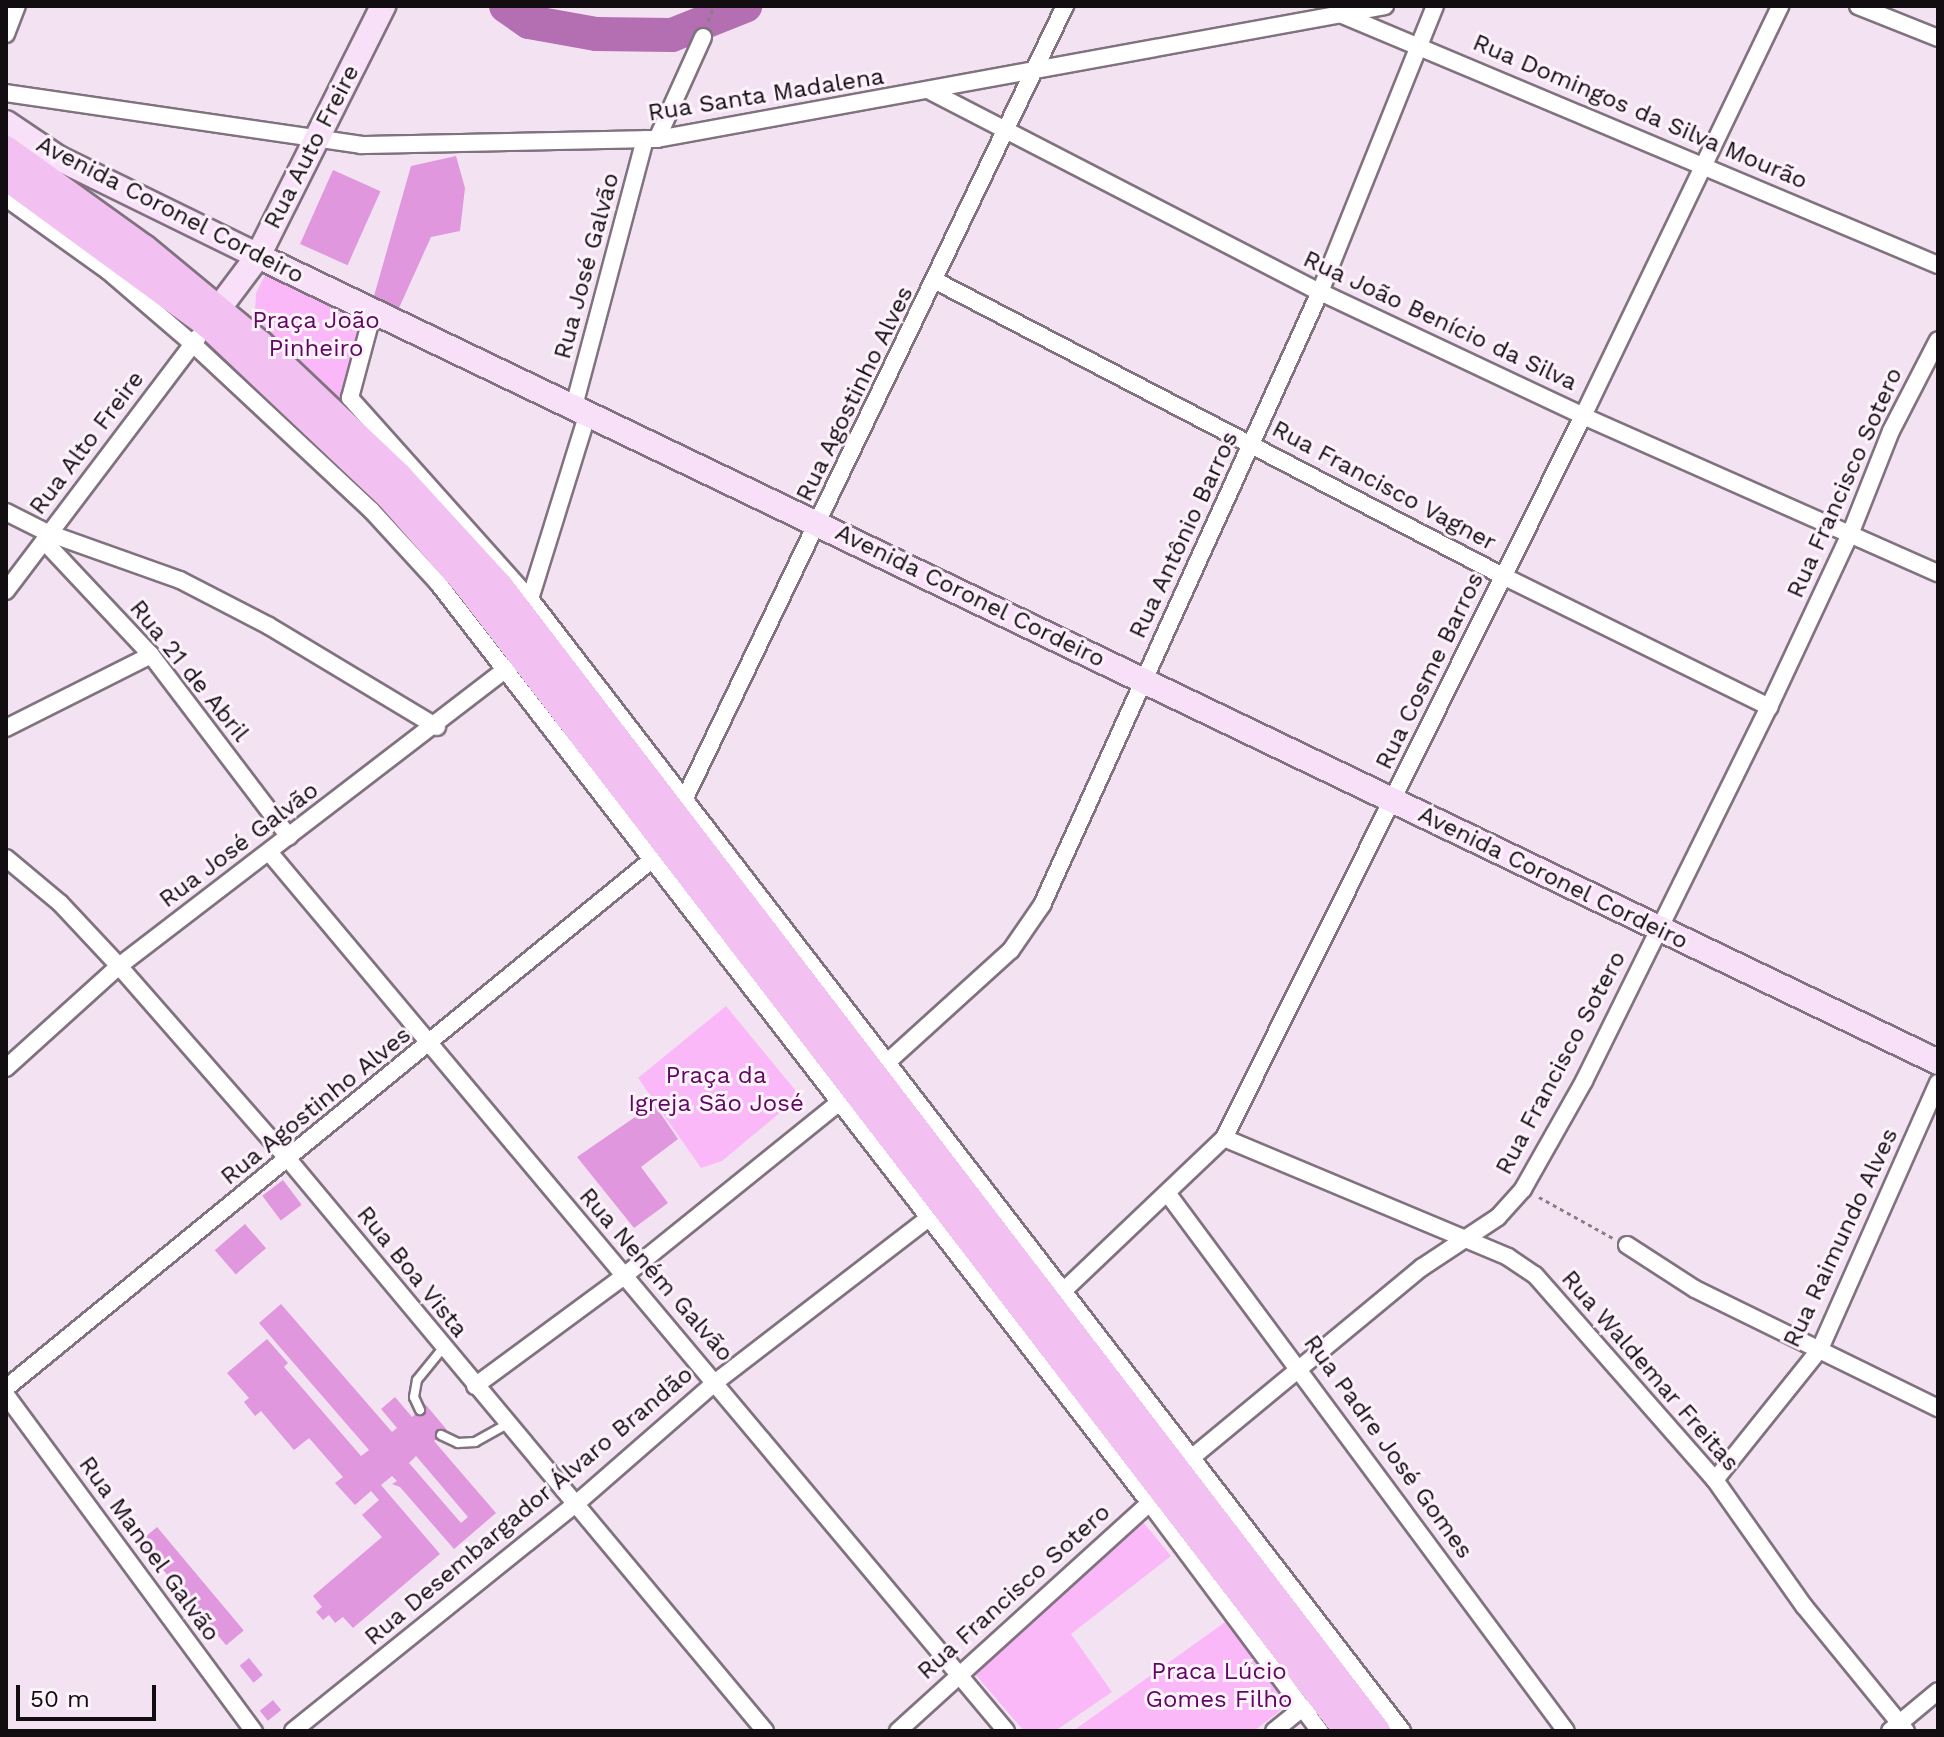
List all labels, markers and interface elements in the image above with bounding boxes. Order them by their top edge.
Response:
street label: Rua Domingos da Silva Mourão [1468,28,1812,196]
street label: Rua Auto Freire [258,59,366,235]
street label: Rua Santa Madalena [645,62,887,128]
street label: Avenida Coronel Cordeiro [31,130,309,290]
street label: Rua José Galvão [548,169,626,363]
street label: Rua João Benício da Silva [1298,244,1582,398]
street label: Rua Agostinho Alves [790,281,920,507]
park label: Praça João Pinheiro [252,307,380,363]
street label: Rua Francisco Sotero [1781,363,1909,603]
street label: Rua Alto Freire [23,365,151,521]
street label: Rua Francisco Vagner [1266,414,1502,558]
street label: Rua Antônio Barros [1123,426,1245,644]
street label: Avenida Coronel Cordeiro [830,518,1110,674]
street label: Rua Cosme Barros [1370,568,1490,774]
street label: Rua 21 de Abril [123,594,255,748]
street label: Rua José Galvão [153,776,325,914]
street label: Avenida Coronel Cordeiro [1413,800,1693,956]
street label: Rua Francisco Sotero [1490,946,1632,1180]
street label: Rua Agostinho Alves [214,1020,418,1192]
park label: Praça da Igreja São José [628,1062,804,1118]
street label: Rua Raimundo Alves [1777,1123,1905,1353]
street label: Rua Neném Galvão [573,1182,739,1368]
street label: Rua Boa Vista [350,1200,474,1344]
street label: Rua Waldemar Freitas [1554,1264,1746,1478]
street label: Rua Padre José Gomes [1297,1329,1479,1565]
street label: Rua Desembargador Álvaro Brandão [358,1360,700,1652]
street label: Rua Manoel Galvão [72,1450,226,1648]
street label: Rua Francisco Sotero [912,1498,1116,1686]
park label: Praca Lúcio Gomes Filho [1146,1658,1292,1714]
scale bar [20,1669,160,1719]
text: 50 m [30,1685,90,1713]

